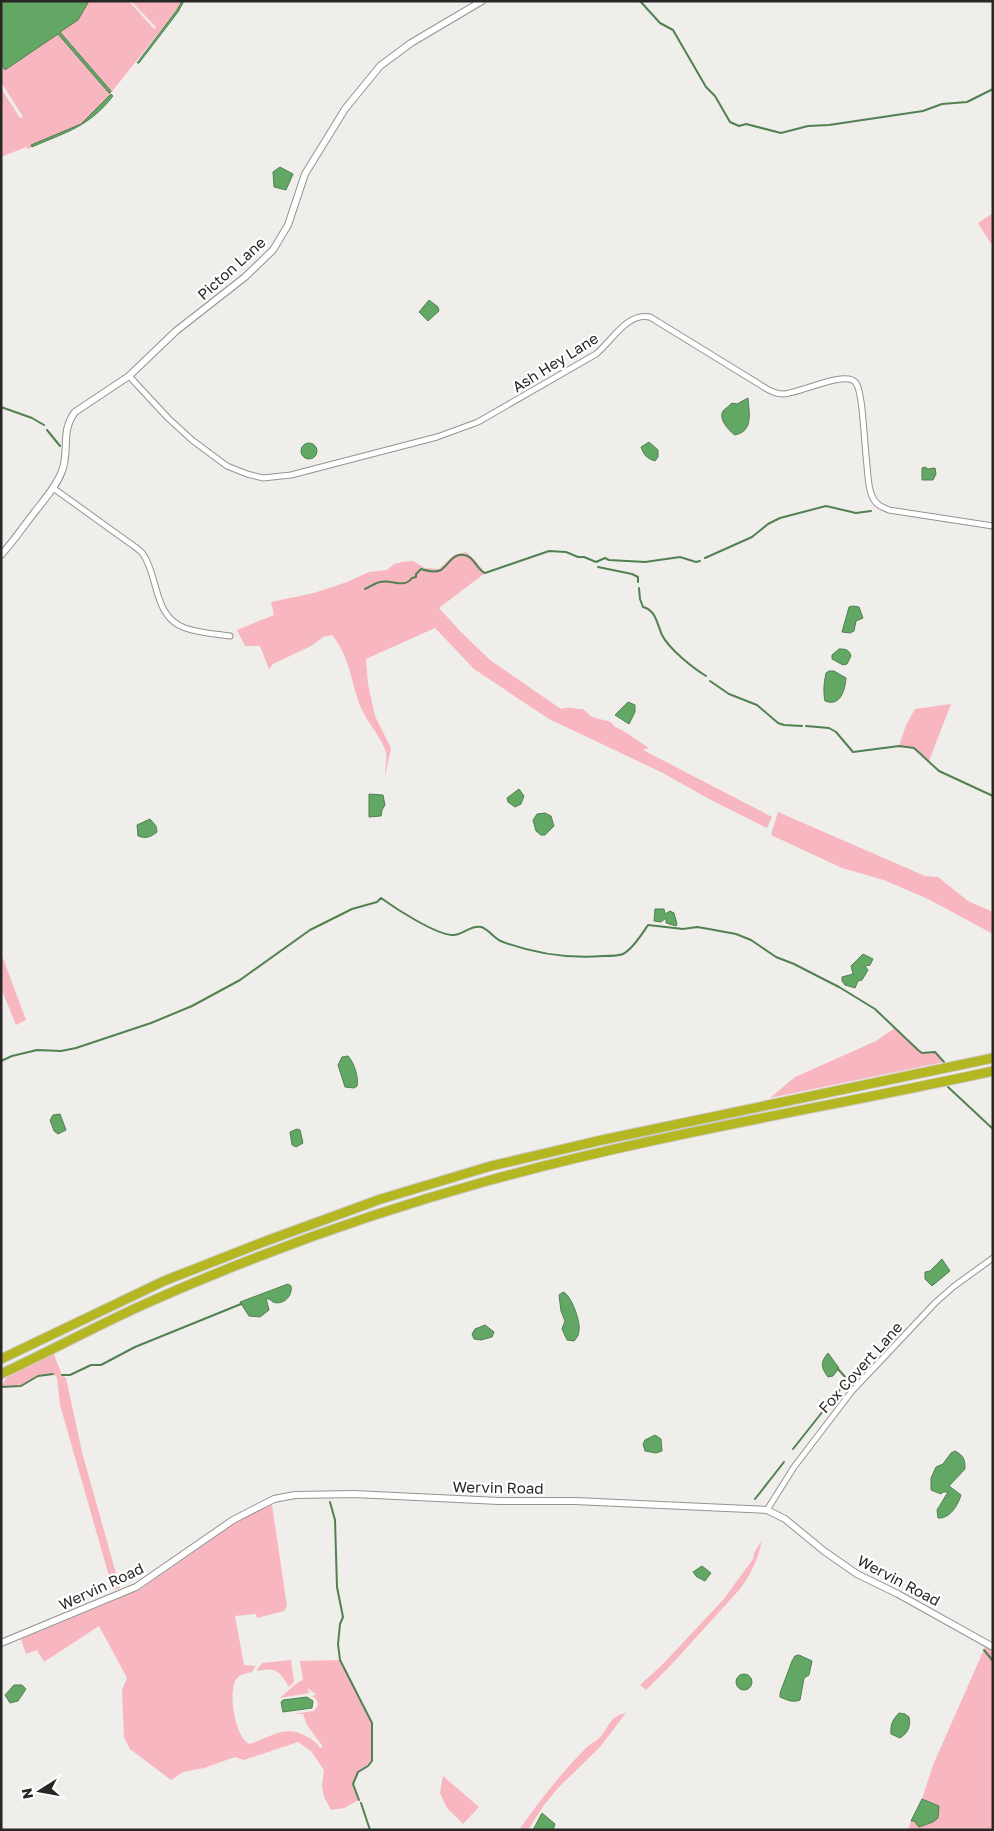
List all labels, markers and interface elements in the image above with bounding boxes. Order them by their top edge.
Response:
street label: Picton Lane [193,233,269,303]
street label: Ash Hey Lane [509,328,602,396]
street label: Fox Covert Lane [814,1318,906,1416]
street label: Wervin Road [452,1477,544,1497]
street label: Wervin Road [855,1551,943,1609]
street label: Wervin Road [56,1559,146,1613]
north arrow [15,1766,65,1816]
text: N [17,1787,36,1800]

